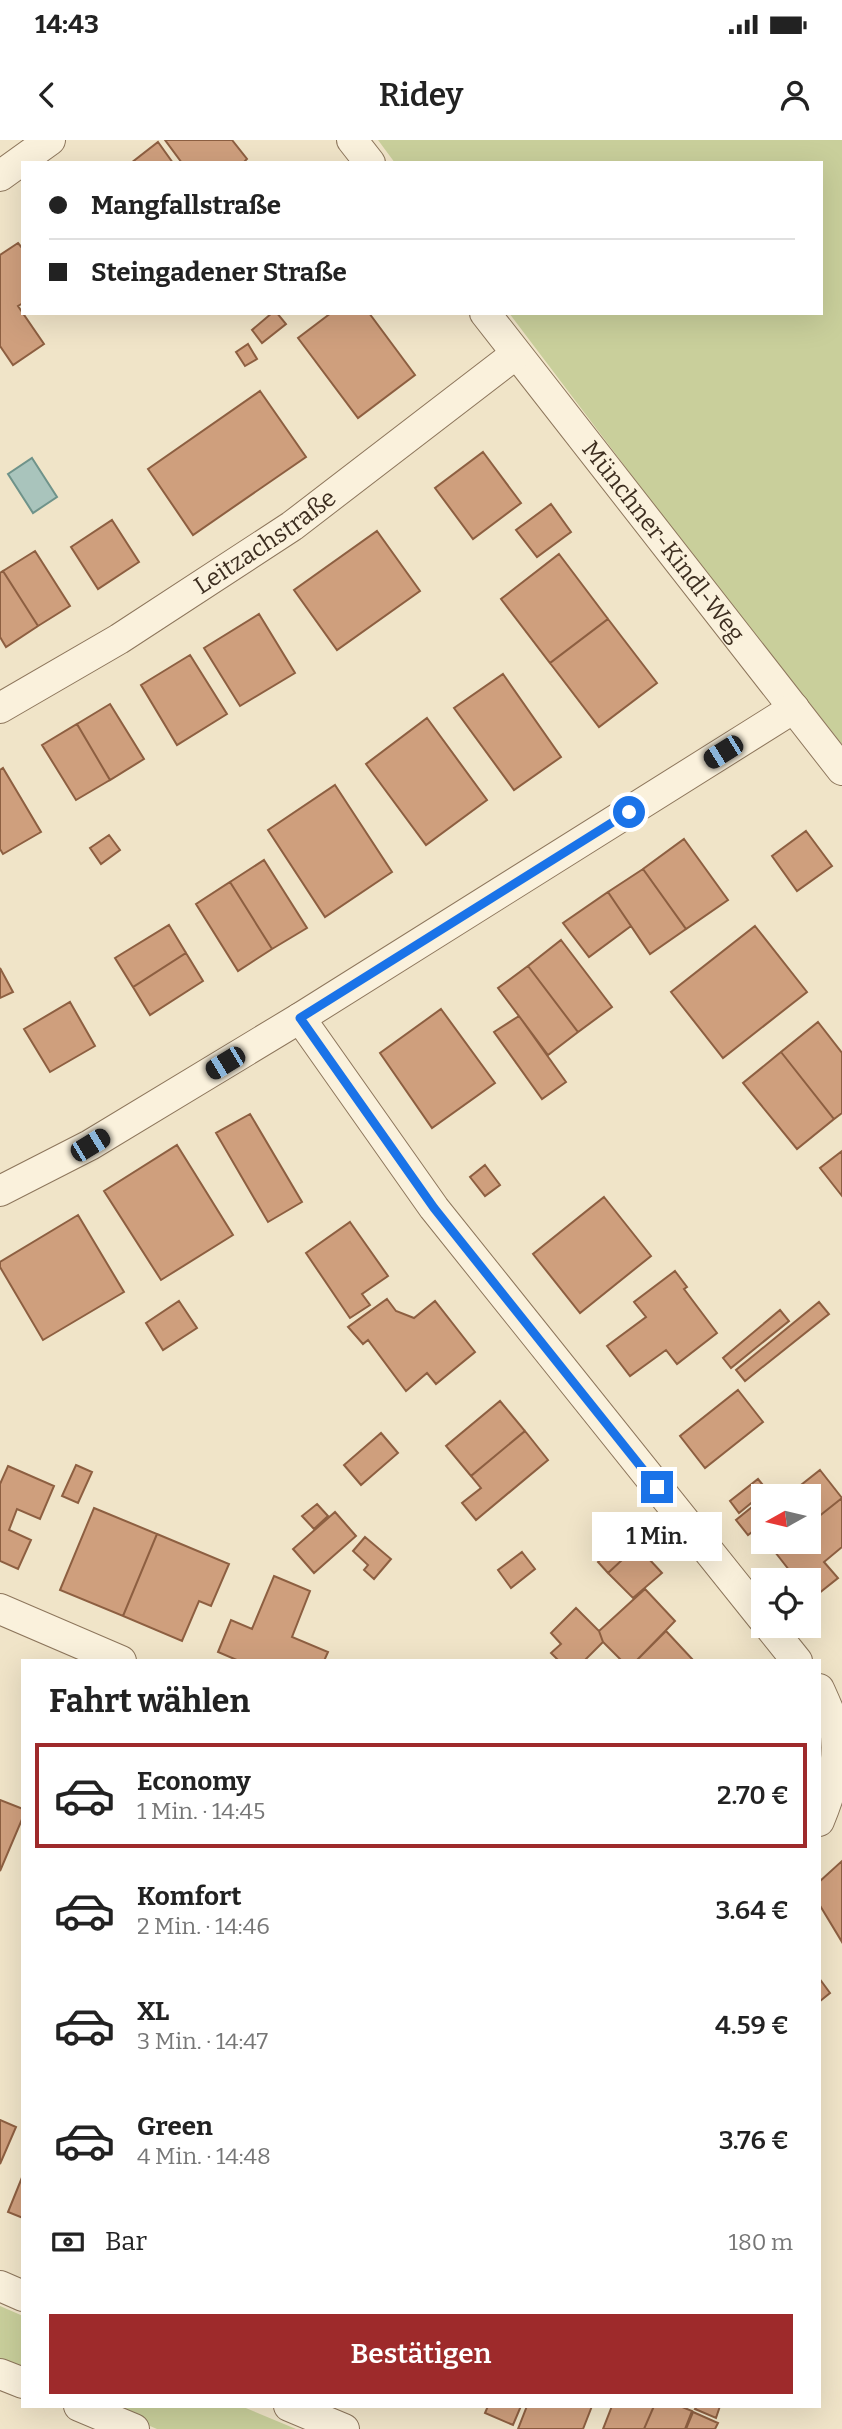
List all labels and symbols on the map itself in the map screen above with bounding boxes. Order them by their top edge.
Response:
street label: Münchner-Kindl-Weg [576,435,751,648]
street label: Leitzachstraße [189,484,341,600]
car [700,732,747,772]
route start [613,796,645,828]
car [202,1043,249,1083]
car [67,1125,114,1165]
route end [641,1471,673,1503]
north arrow [751,1484,821,1554]
callout: 1 Min. [592,1512,722,1560]

